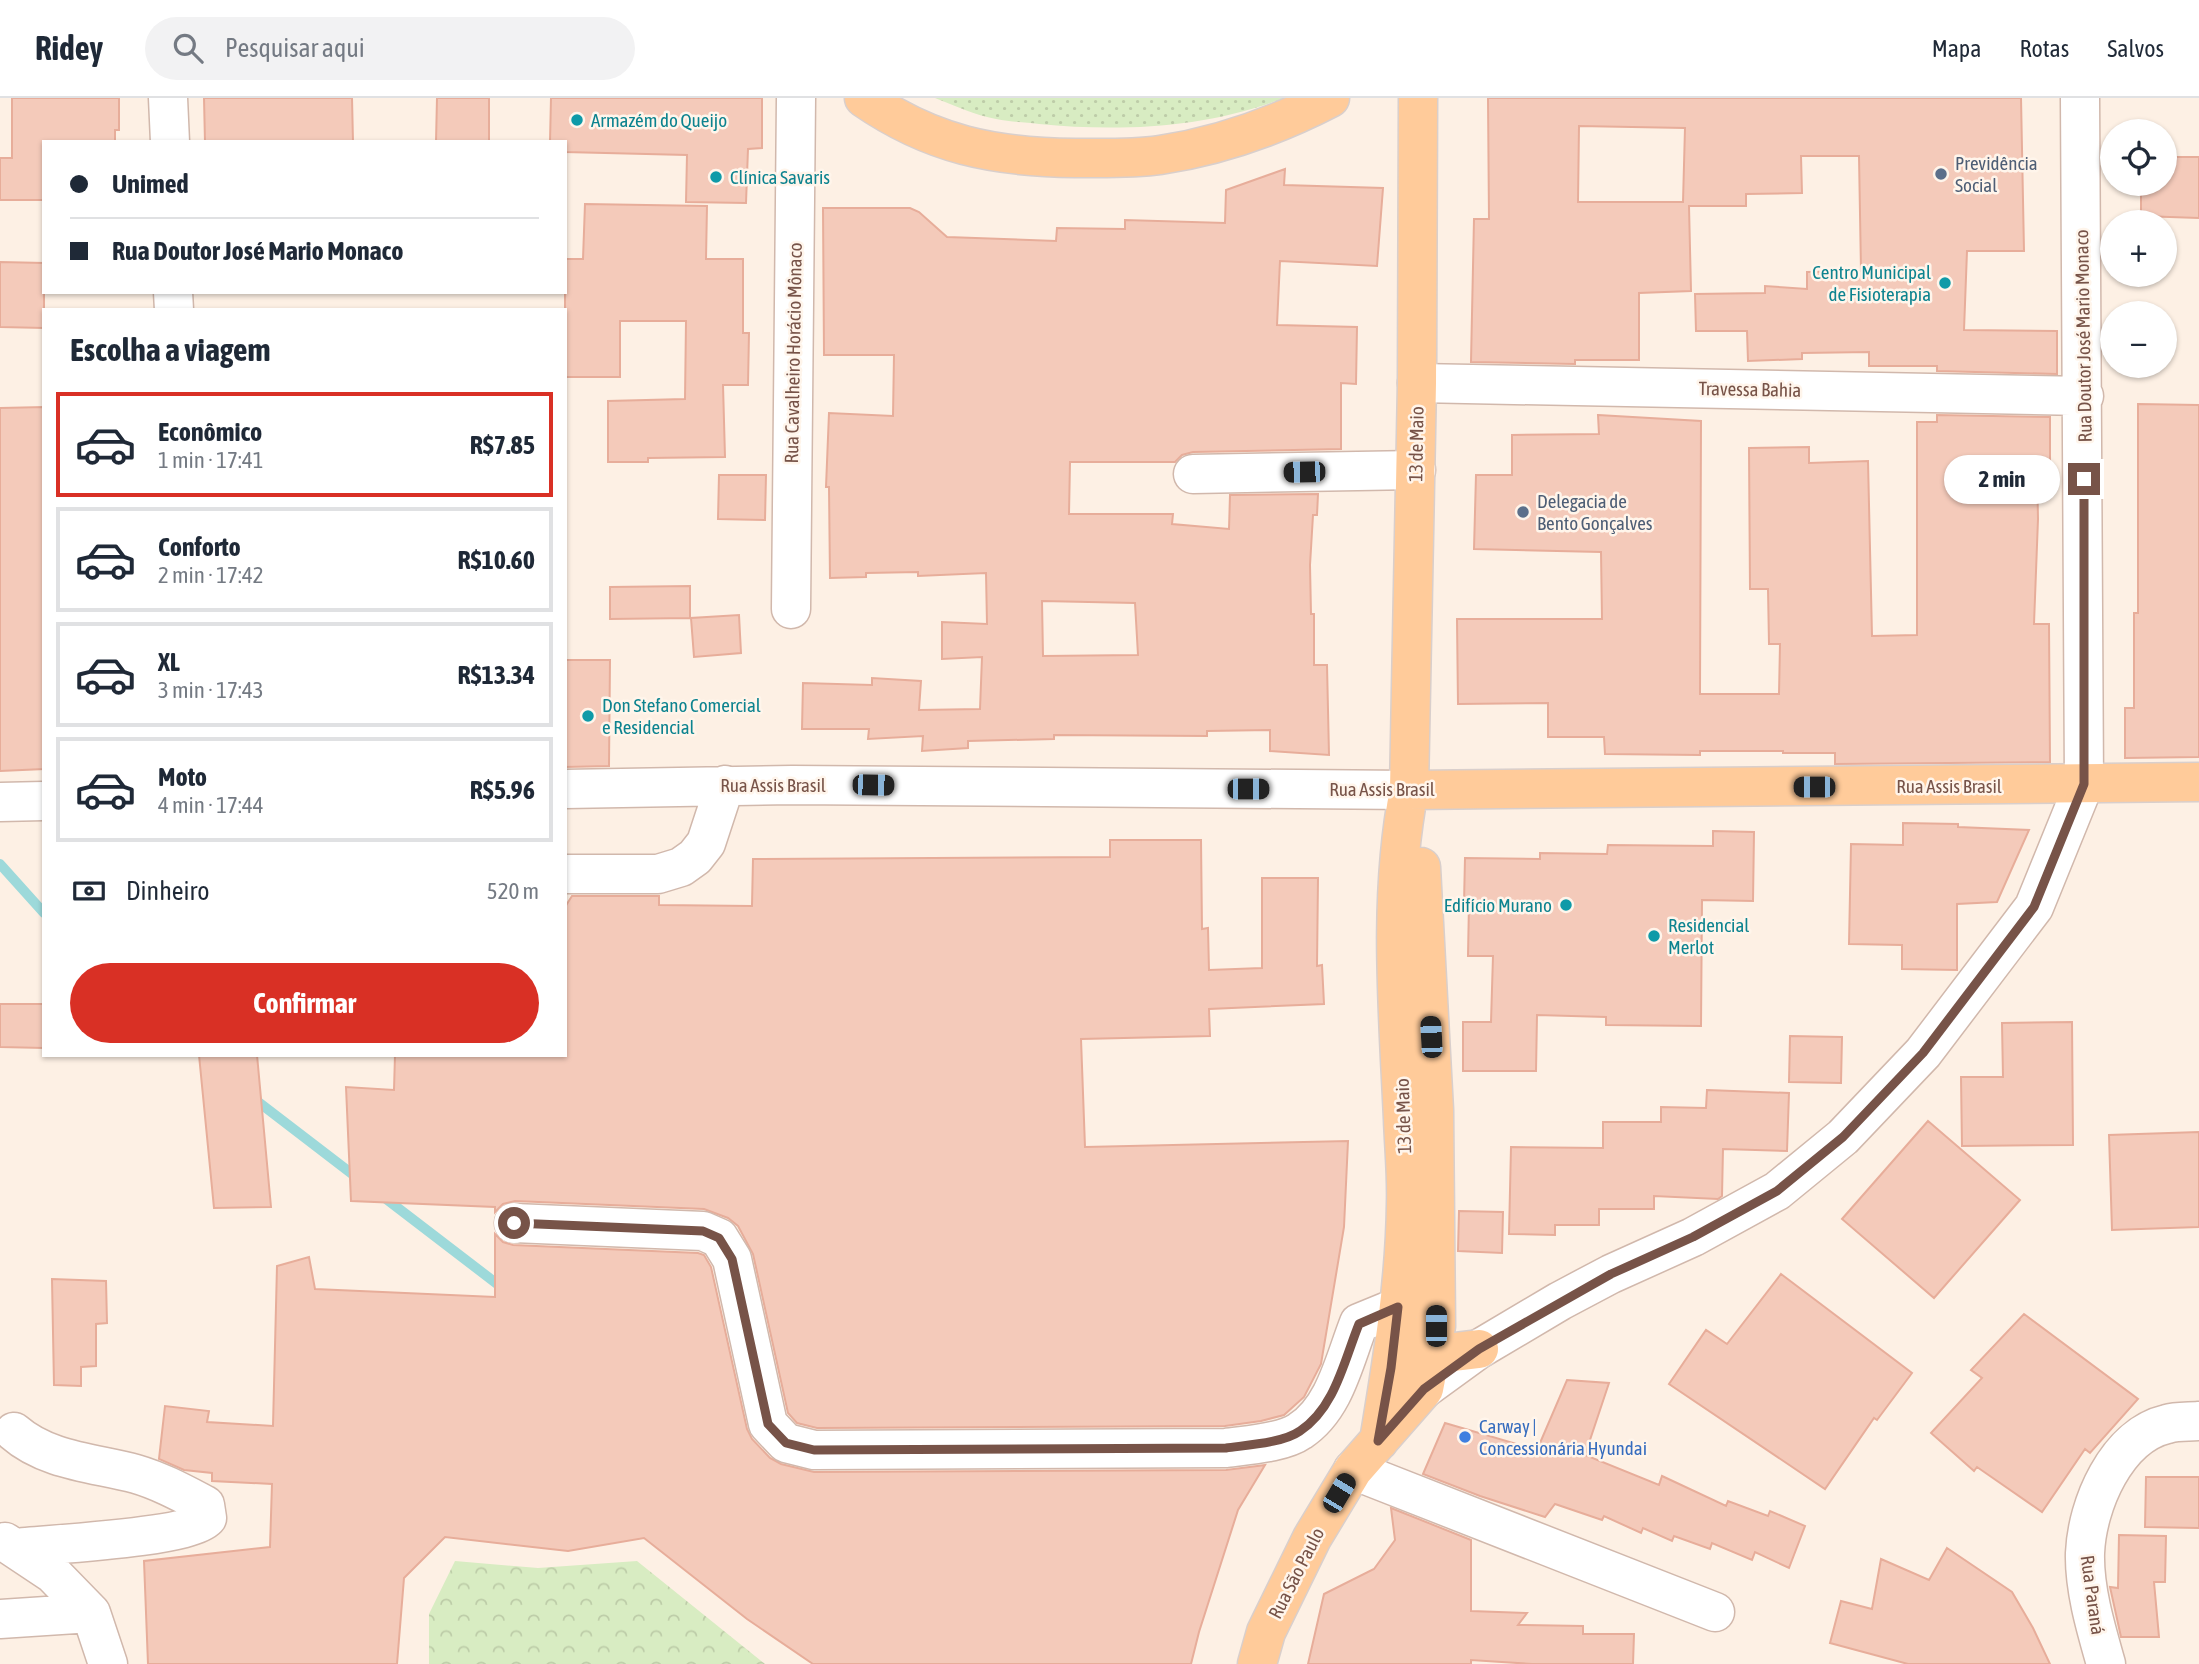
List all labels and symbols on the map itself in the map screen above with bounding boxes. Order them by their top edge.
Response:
place label: Armazém do Queijo [591,109,727,131]
marker: Armazém do Queijo [569,112,585,128]
place label: Previdência Social [1955,152,2038,196]
place label: Clínica Savaris [730,166,830,188]
marker: Previdência Social [1933,166,1949,182]
marker: Clínica Savaris [708,169,724,185]
street label: Rua Doutor José Mario Monaco [2070,229,2096,443]
street label: Rua Cavalheiro Horácio Mônaco [780,242,806,464]
place label: Centro Municipal de Fisioterapia [1812,261,1931,305]
marker: Centro Municipal de Fisioterapia [1937,275,1953,291]
street label: Travessa Bahia [1698,377,1802,401]
street label: 13 de Maio [1404,406,1428,482]
callout: 2 min [1944,454,2060,504]
car [1283,461,1326,483]
route end [2068,463,2100,495]
place label: Delegacia de Bento Gonçalves [1537,490,1653,534]
marker: Delegacia de Bento Gonçalves [1515,504,1531,520]
place label: Don Stefano Comercial e Residencial [602,694,761,738]
marker: Don Stefano Comercial e Residencial [580,708,596,724]
street label: Rua Assis Brasil [720,774,826,796]
car [852,774,895,796]
street label: Rua Assis Brasil [1896,775,2002,797]
car [1794,777,1836,798]
street label: Rua Assis Brasil [1329,778,1435,800]
car [1228,779,1270,800]
place label: Edifício Murano [1444,894,1552,916]
marker: Edifício Murano [1558,897,1574,913]
place label: Residencial Merlot [1668,914,1749,958]
marker: Residencial Merlot [1646,928,1662,944]
car [1420,1015,1443,1059]
street label: 13 de Maio [1391,1078,1415,1154]
route start [498,1207,530,1239]
car [1426,1305,1447,1347]
place label: Carway | Concessionária Hyundai [1479,1415,1647,1459]
marker: Carway | Concessionária Hyundai [1457,1429,1473,1445]
car [1320,1470,1359,1516]
street label: Rua São Paulo [1264,1524,1328,1622]
street label: Rua Paraná [2077,1554,2109,1636]

